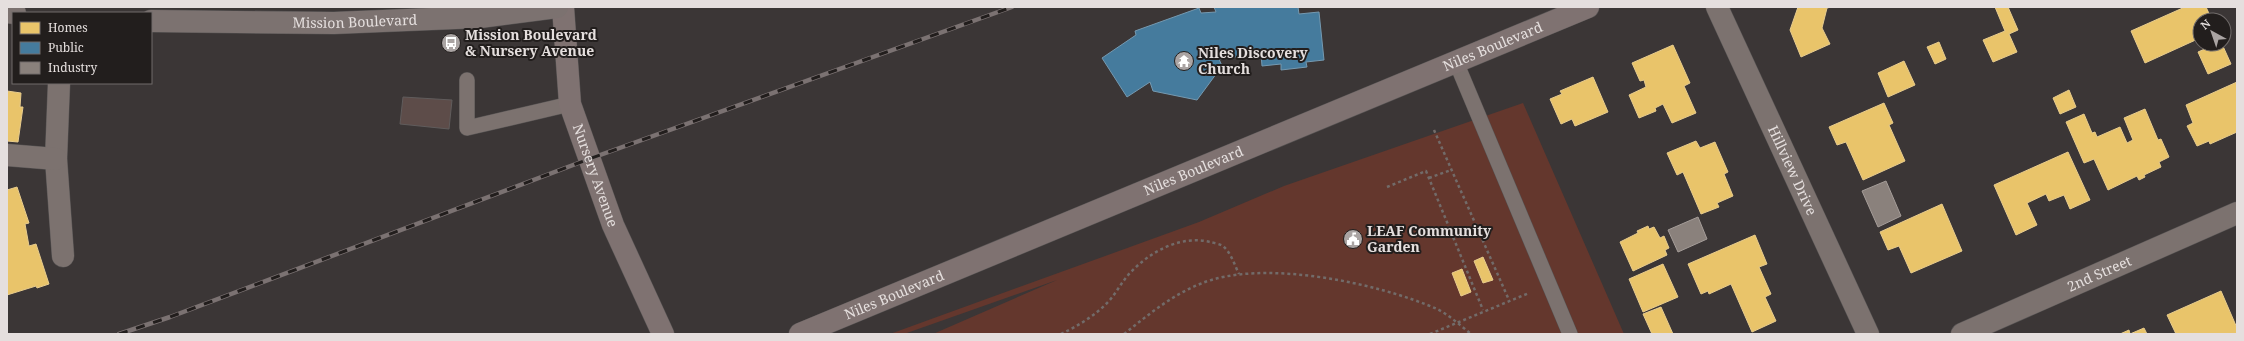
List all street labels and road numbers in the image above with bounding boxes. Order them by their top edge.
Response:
street label: Mission Boulevard [293,10,418,32]
street label: Niles Boulevard [1440,17,1546,75]
street label: Nursery Avenue [569,121,623,229]
street label: Hillview Drive [1764,122,1822,218]
street label: Niles Boulevard [1141,141,1246,199]
street label: 2nd Street [2064,251,2134,296]
street label: Niles Boulevard [841,265,947,324]

